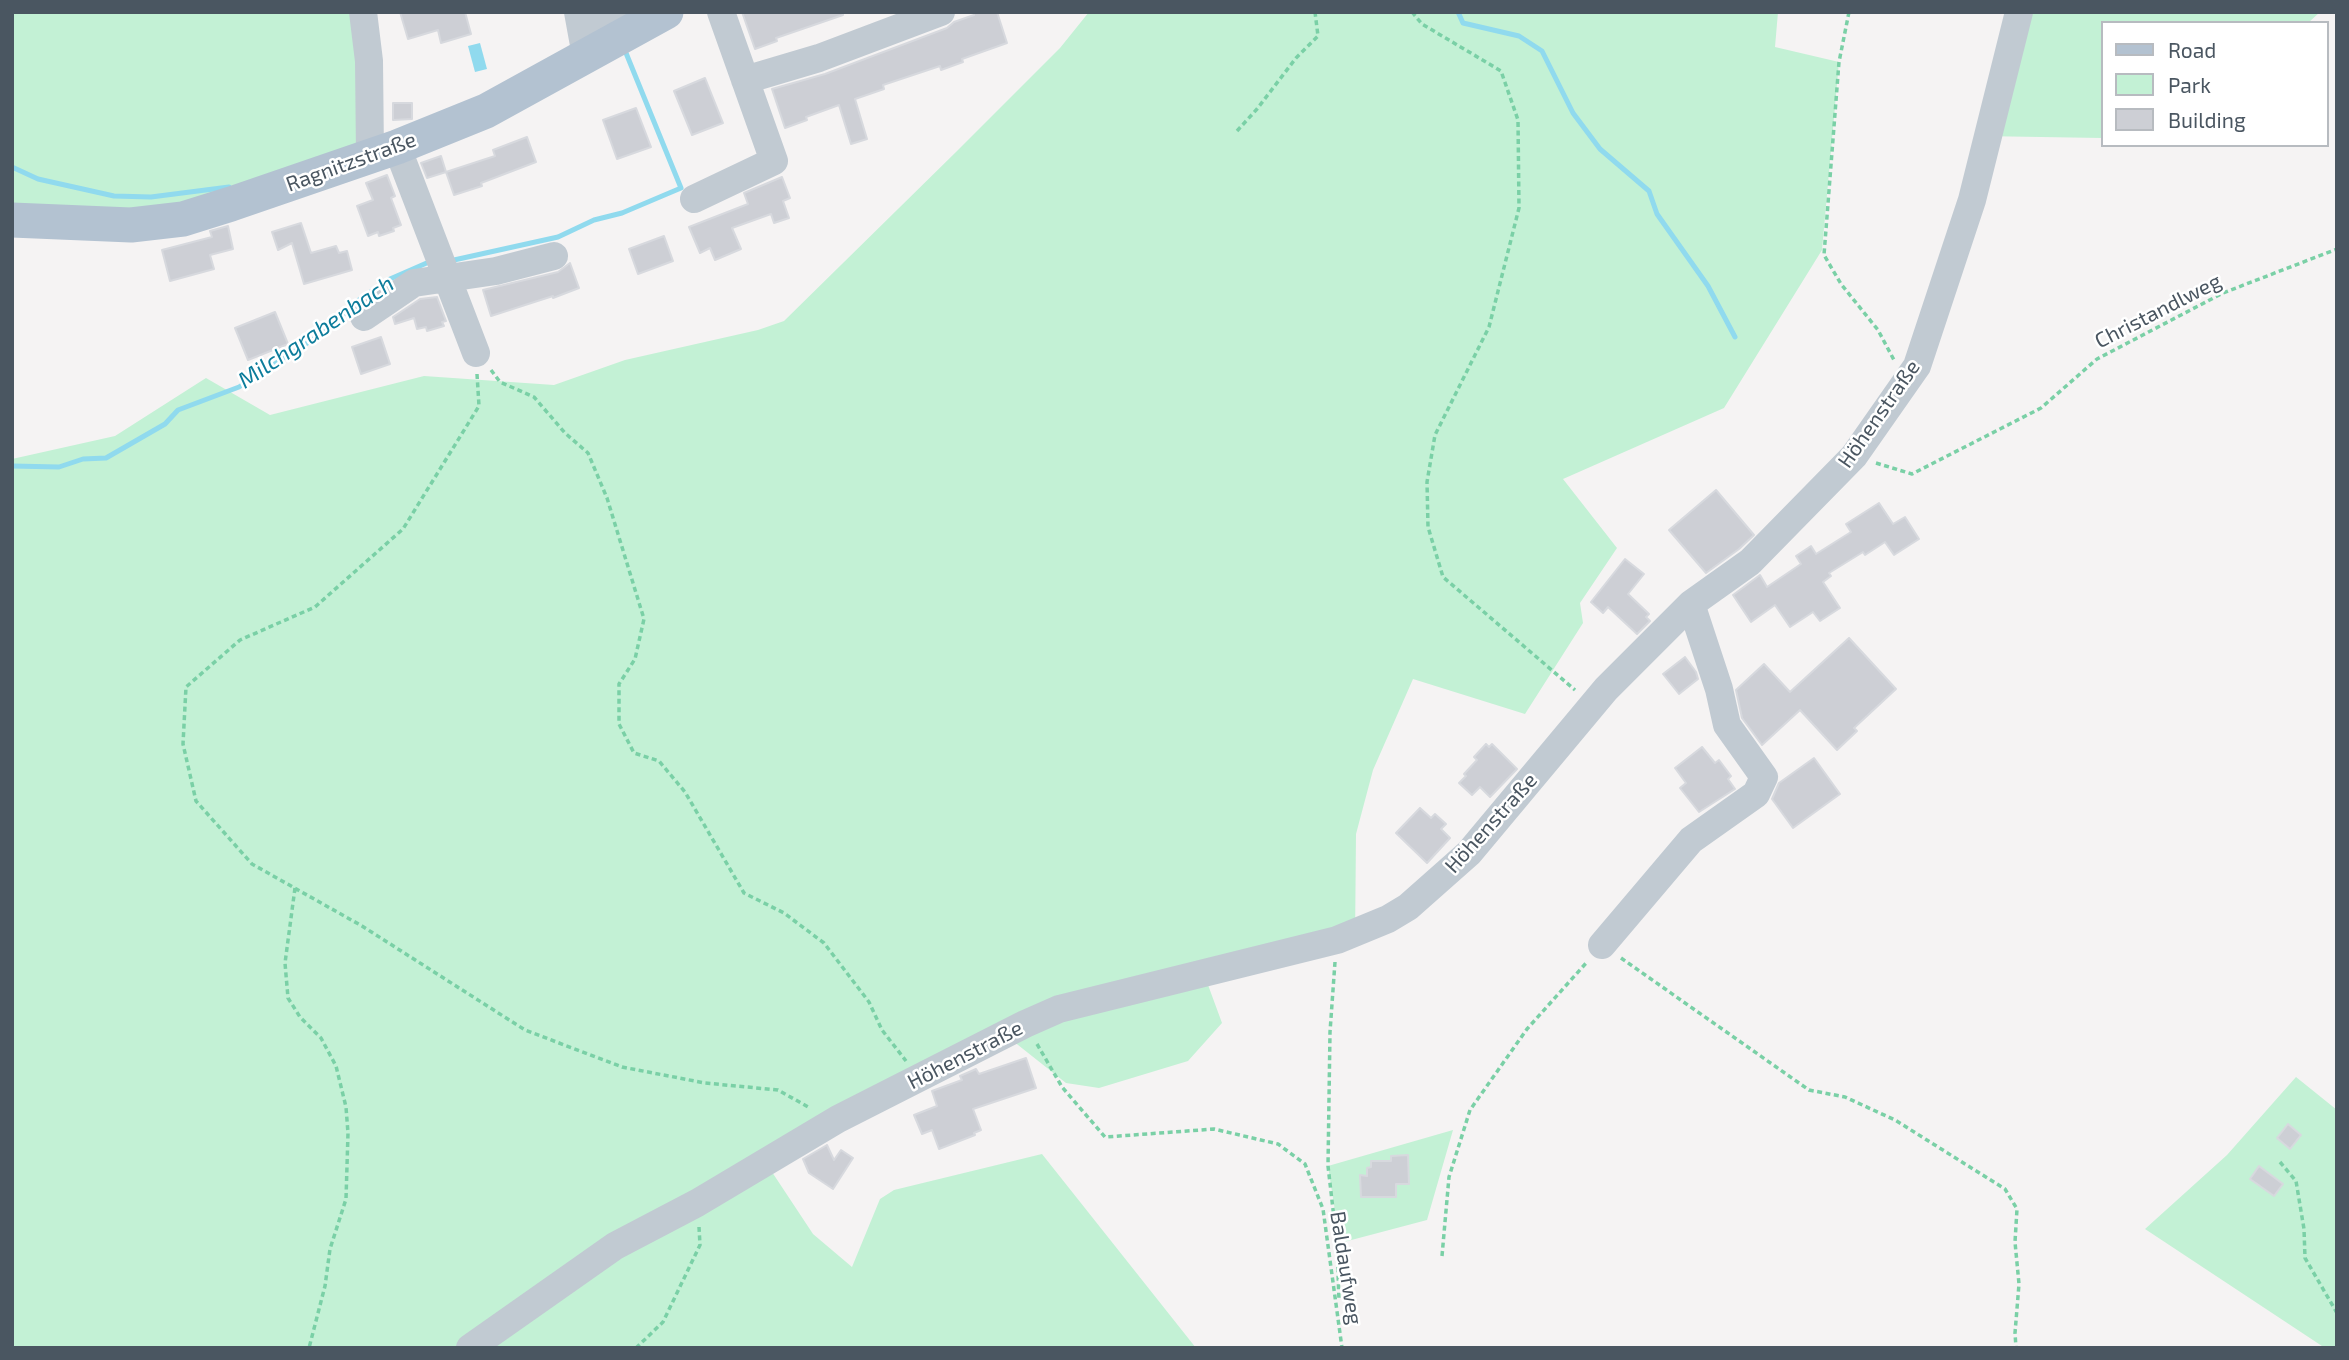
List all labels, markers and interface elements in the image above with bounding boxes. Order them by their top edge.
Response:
legend [2100,21,2328,147]
text: Road [2168,37,2216,62]
text: Park [2168,72,2211,97]
text: Building [2168,107,2246,132]
street label: Ragnitzstraße [283,127,419,197]
street label: Christandlweg [2091,268,2225,354]
water label: Milchgrabenbach [233,270,399,394]
street label: Höhenstraße [1833,355,1925,473]
street label: Höhenstraße [1440,768,1542,878]
street label: Höhenstraße [903,1015,1027,1095]
street label: Baldaufweg [1325,1209,1367,1327]

